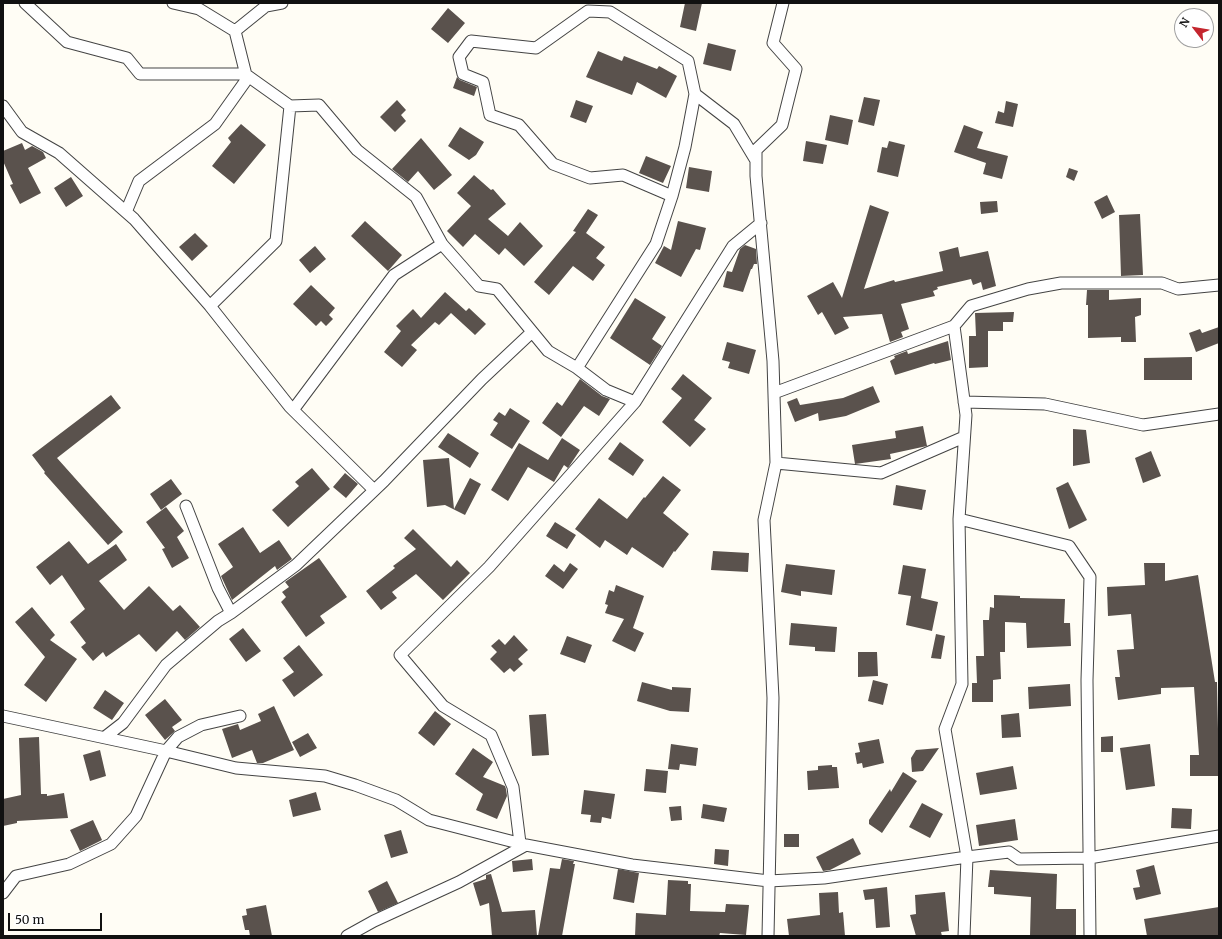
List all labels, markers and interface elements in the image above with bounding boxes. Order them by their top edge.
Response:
north arrow [1174,8,1214,48]
text: N [1176,15,1193,30]
scale bar [10,905,104,931]
text: 50 m [15,912,44,927]

